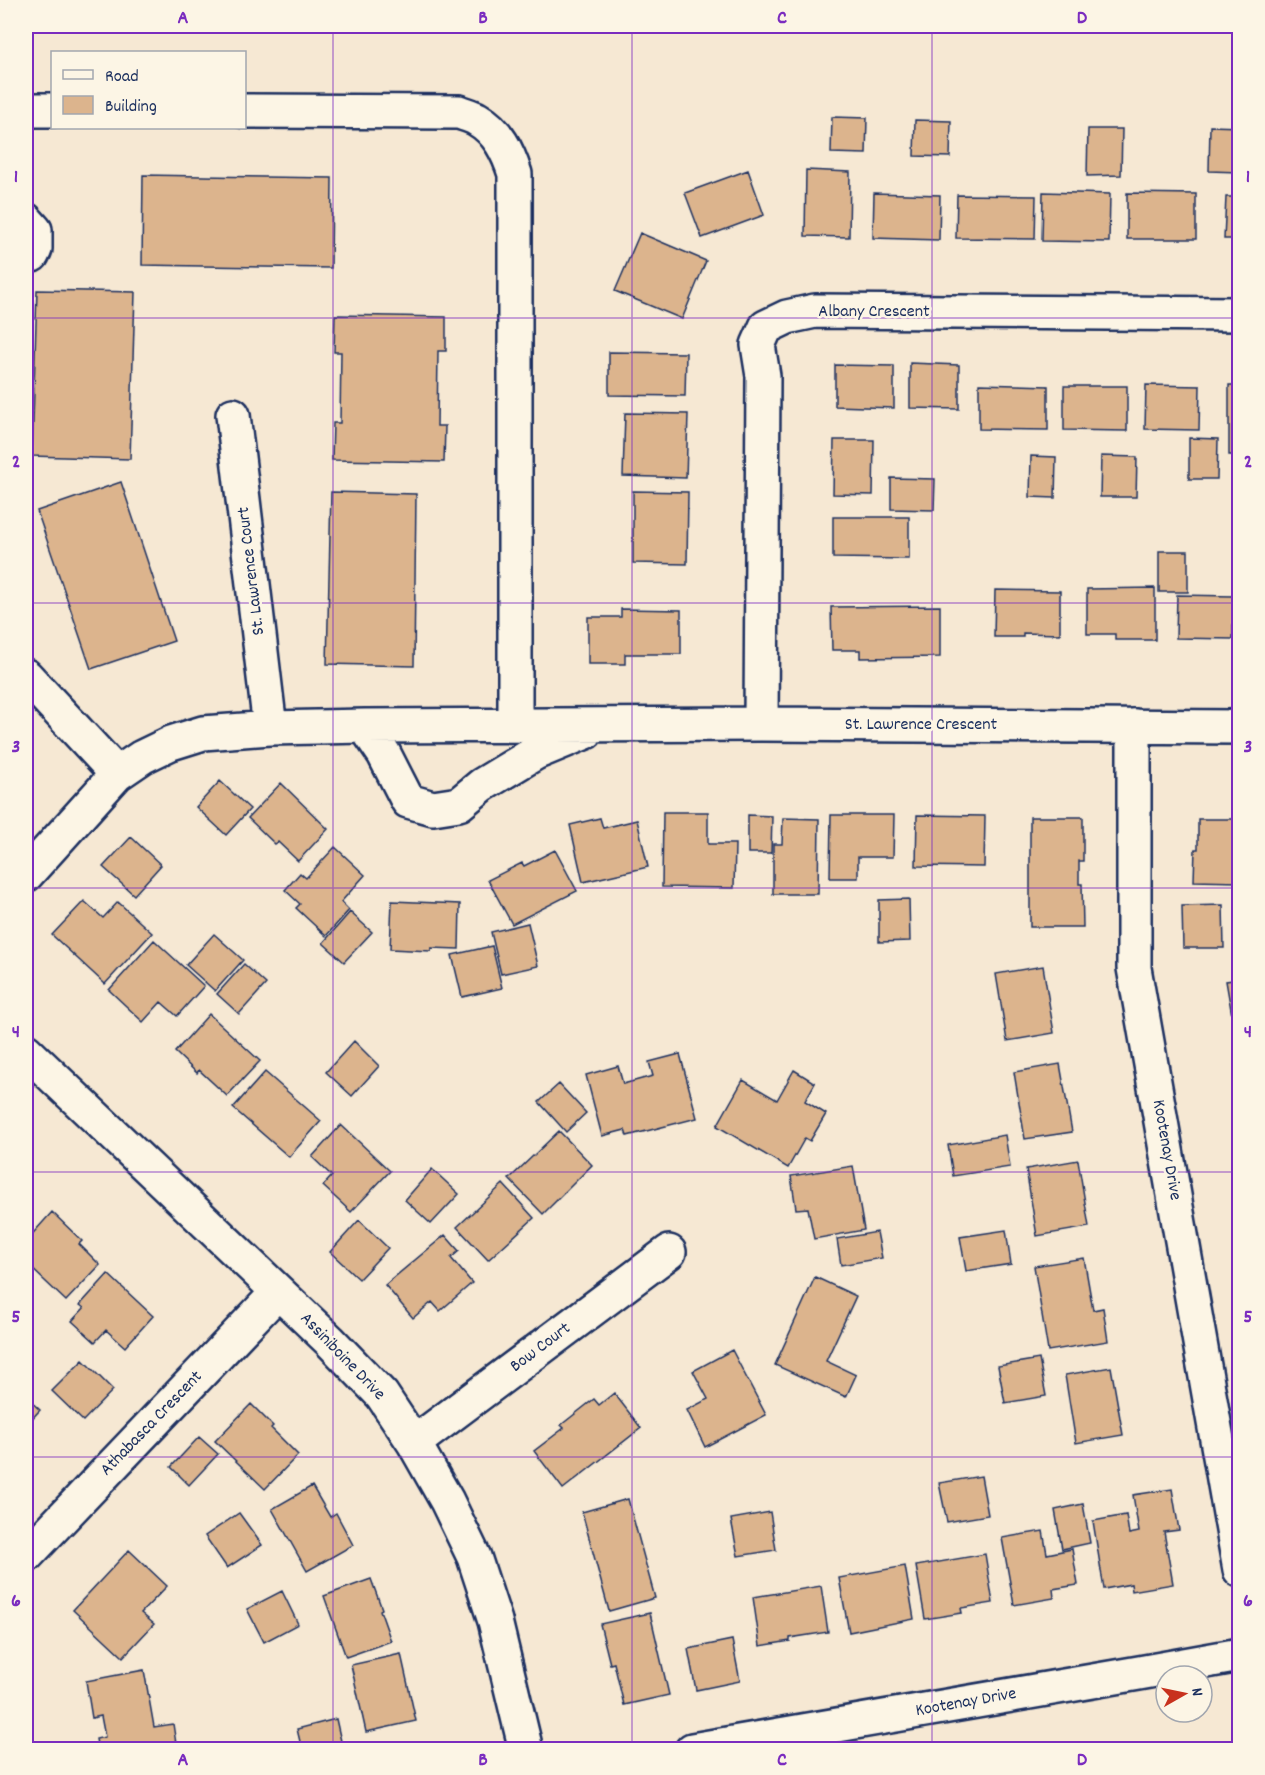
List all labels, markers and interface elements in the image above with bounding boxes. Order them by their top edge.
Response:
text: A [178,5,189,33]
text: B [478,5,488,33]
text: C [777,5,787,33]
text: D [1077,5,1088,33]
legend [51,51,246,129]
text: Road [105,65,139,90]
text: Building [105,95,157,120]
text: 1 [14,164,18,192]
text: 1 [1246,164,1250,192]
street label: Albany Crescent [818,300,930,325]
text: 2 [12,449,20,477]
text: 2 [1244,449,1252,477]
street label: St. Lawrence Court [232,505,272,637]
street label: St. Lawrence Crescent [845,713,998,738]
text: 3 [12,734,20,762]
text: 3 [1244,734,1252,762]
text: 4 [12,1019,20,1047]
text: 4 [1244,1019,1252,1047]
street label: Kootenay Drive [1145,1098,1187,1202]
text: 5 [11,1304,21,1332]
text: 5 [1243,1304,1253,1332]
street label: Assiniboine Drive [293,1307,391,1407]
street label: Bow Court [505,1317,577,1379]
street label: Athabasca Crescent [95,1365,209,1482]
text: 6 [11,1588,21,1616]
text: 6 [1243,1588,1253,1616]
north arrow [1154,1664,1214,1724]
street label: Kootenay Drive [914,1682,1018,1724]
text: N [1184,1686,1208,1698]
text: A [178,1747,189,1775]
text: B [478,1747,488,1775]
text: C [777,1747,787,1775]
text: D [1077,1747,1088,1775]

